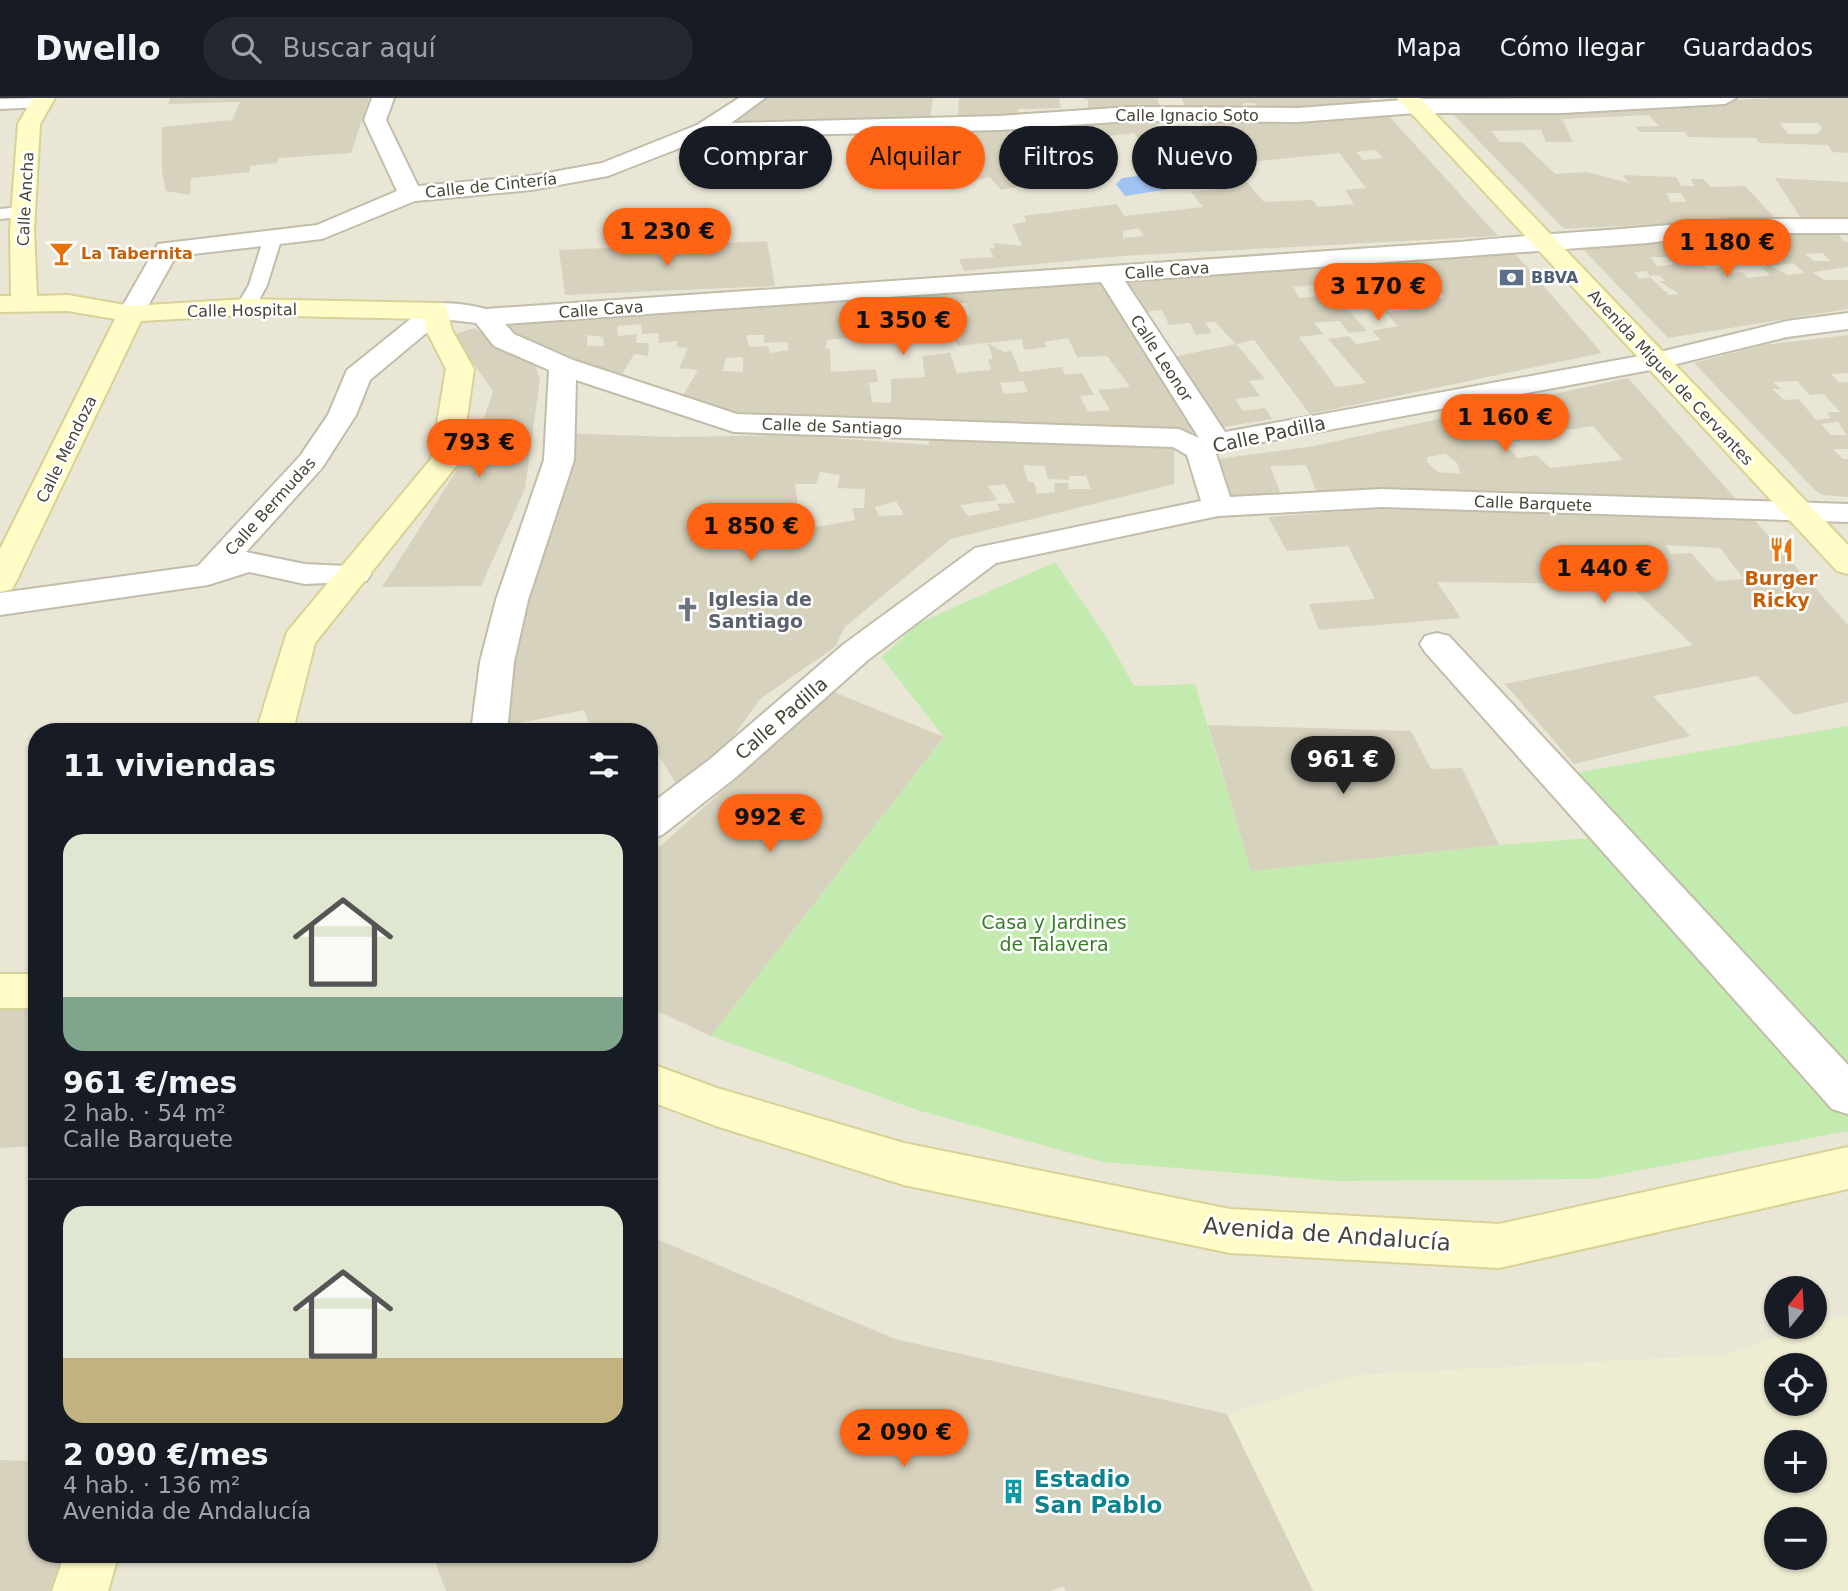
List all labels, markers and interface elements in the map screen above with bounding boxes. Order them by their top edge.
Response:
search box [203,17,693,80]
text: Dwello [35,29,161,68]
icon: search [227,29,265,67]
text: Buscar aquí [283,33,436,63]
text: Mapa [1396,34,1462,62]
text: Cómo llegar [1500,34,1645,62]
text: Guardados [1683,34,1813,62]
street label: Calle Ignacio Soto [1115,106,1259,125]
chip: Comprar [679,126,832,189]
chip: Alquilar [846,126,985,189]
chip: Filtros [999,126,1118,189]
chip: Nuevo [1132,126,1257,189]
street label: Calle Ancha [14,151,37,247]
street label: Calle de Cintería [424,169,558,202]
pin: 1 230 € [602,208,732,268]
text: 1 230 € [619,218,715,244]
pin: 1 180 € [1662,220,1792,279]
text: 1 180 € [1679,229,1775,255]
bar icon: La Tabernita [47,239,75,267]
place label: La Tabernita [81,244,193,263]
street label: Calle Cava [1124,258,1210,283]
bank icon: BBVA [1497,263,1525,291]
pin: 3 170 € [1313,264,1443,323]
place label: BBVA [1531,268,1579,287]
text: 3 170 € [1330,273,1426,299]
street label: Avenida Miguel de Cervantes [1584,286,1757,469]
street label: Calle Cava [558,297,644,322]
pin: 1 350 € [838,298,968,357]
street label: Calle Hospital [187,300,297,321]
text: 1 350 € [855,307,951,333]
street label: Calle Leonor [1126,311,1197,406]
street label: Calle Mendoza [32,393,101,506]
pin: 1 160 € [1440,394,1570,454]
text: 1 160 € [1457,404,1553,430]
street label: Calle Padilla [1210,411,1328,457]
street label: Calle de Santiago [761,415,902,438]
pin: 793 € [430,420,528,479]
text: 793 € [443,429,515,455]
street label: Calle Bermudas [221,453,320,559]
street label: Calle Barquete [1474,492,1592,515]
pin: 1 850 € [686,504,816,563]
text: 1 850 € [703,513,799,539]
restaurant icon: Burger Ricky [1767,536,1795,564]
pin: 1 440 € [1539,546,1669,605]
text: 1 440 € [1556,555,1652,581]
place label: Burger Ricky [1744,567,1818,611]
place label: Iglesia de Santiago [708,588,812,632]
church icon: Iglesia de Santiago [674,596,702,624]
street label: Calle Padilla [730,672,832,764]
pin: 961 € [1294,736,1392,796]
icon: filters [585,746,623,784]
text: 961 € [1307,746,1379,772]
text: 11 viviendas [63,748,276,783]
pin: 992 € [721,794,819,854]
text: 992 € [734,804,806,830]
icon: home [280,879,406,1005]
park label: Casa y Jardines de Talavera [981,911,1127,955]
text: 961 €/mes [63,1065,237,1100]
text: 2 hab. · 54 m² [63,1100,226,1126]
text: Calle Barquete [63,1126,233,1152]
street label: Avenida de Andalucía [1202,1212,1452,1256]
icon: home [280,1251,406,1377]
north arrow [1764,1276,1827,1339]
map controls [1764,1276,1827,1570]
button: locate [1764,1353,1827,1416]
pin: 2 090 € [839,1410,969,1469]
text: 2 090 € [856,1419,952,1445]
button: + [1764,1430,1827,1493]
text: 2 090 €/mes [63,1437,269,1472]
place label: Estadio San Pablo [1034,1466,1162,1518]
text: 4 hab. · 136 m² [63,1472,240,1498]
building icon: Estadio San Pablo [1000,1478,1028,1506]
text: Avenida de Andalucía [63,1498,311,1524]
button: − [1764,1507,1827,1570]

